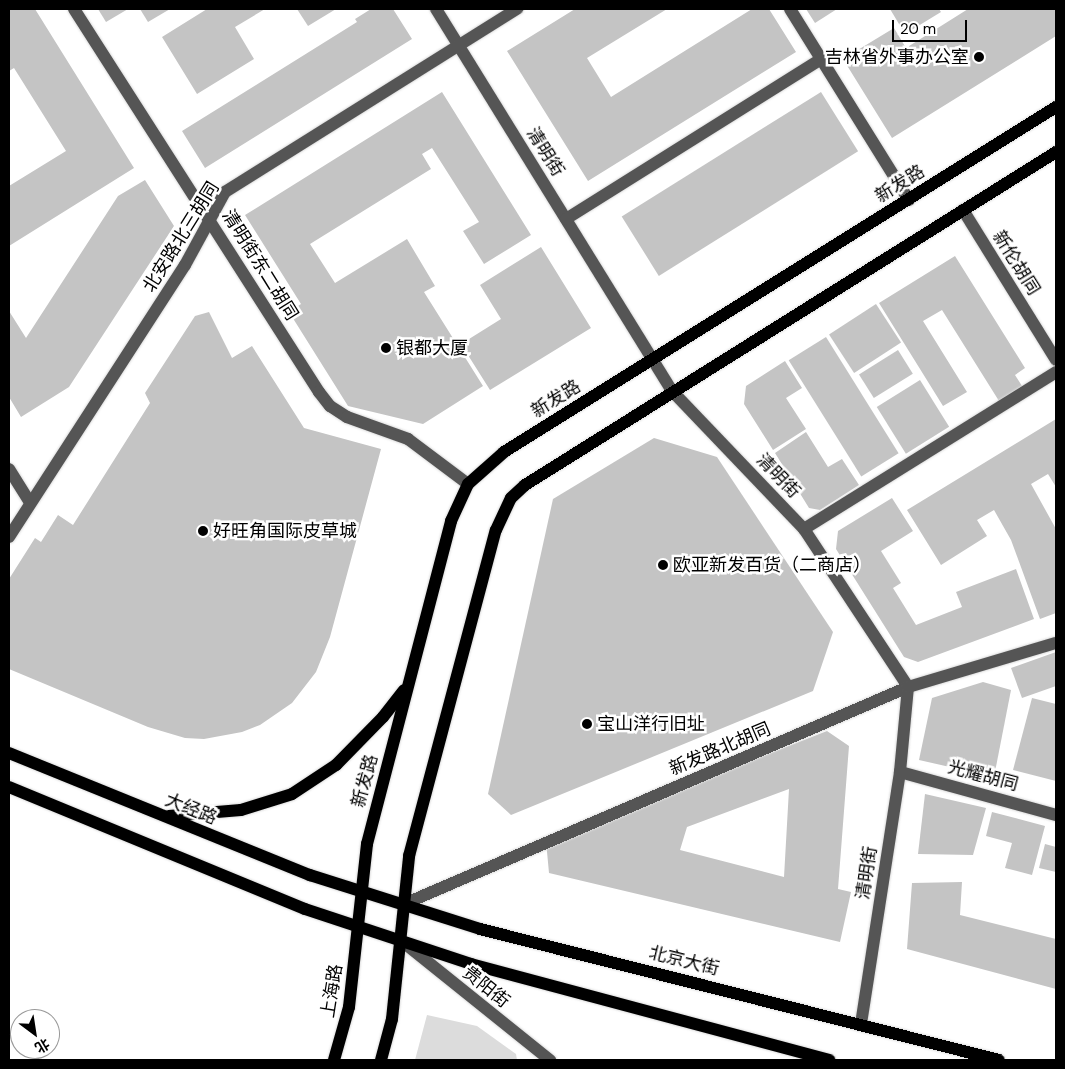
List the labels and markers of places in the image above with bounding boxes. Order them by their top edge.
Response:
place label: 吉林省外事办公室 [825,46,969,68]
marker: 吉林省外事办公室 [973,51,985,63]
place label: 银都大厦 [396,337,468,359]
marker: 银都大厦 [380,342,392,354]
place label: 好旺角国际皮草城 [213,520,357,542]
marker: 好旺角国际皮草城 [197,525,209,537]
place label: 欧亚新发百货（二商店） [673,554,871,576]
marker: 欧亚新发百货（二商店） [657,559,669,571]
place label: 宝山洋行旧址 [597,713,705,735]
marker: 宝山洋行旧址 [581,718,593,730]

